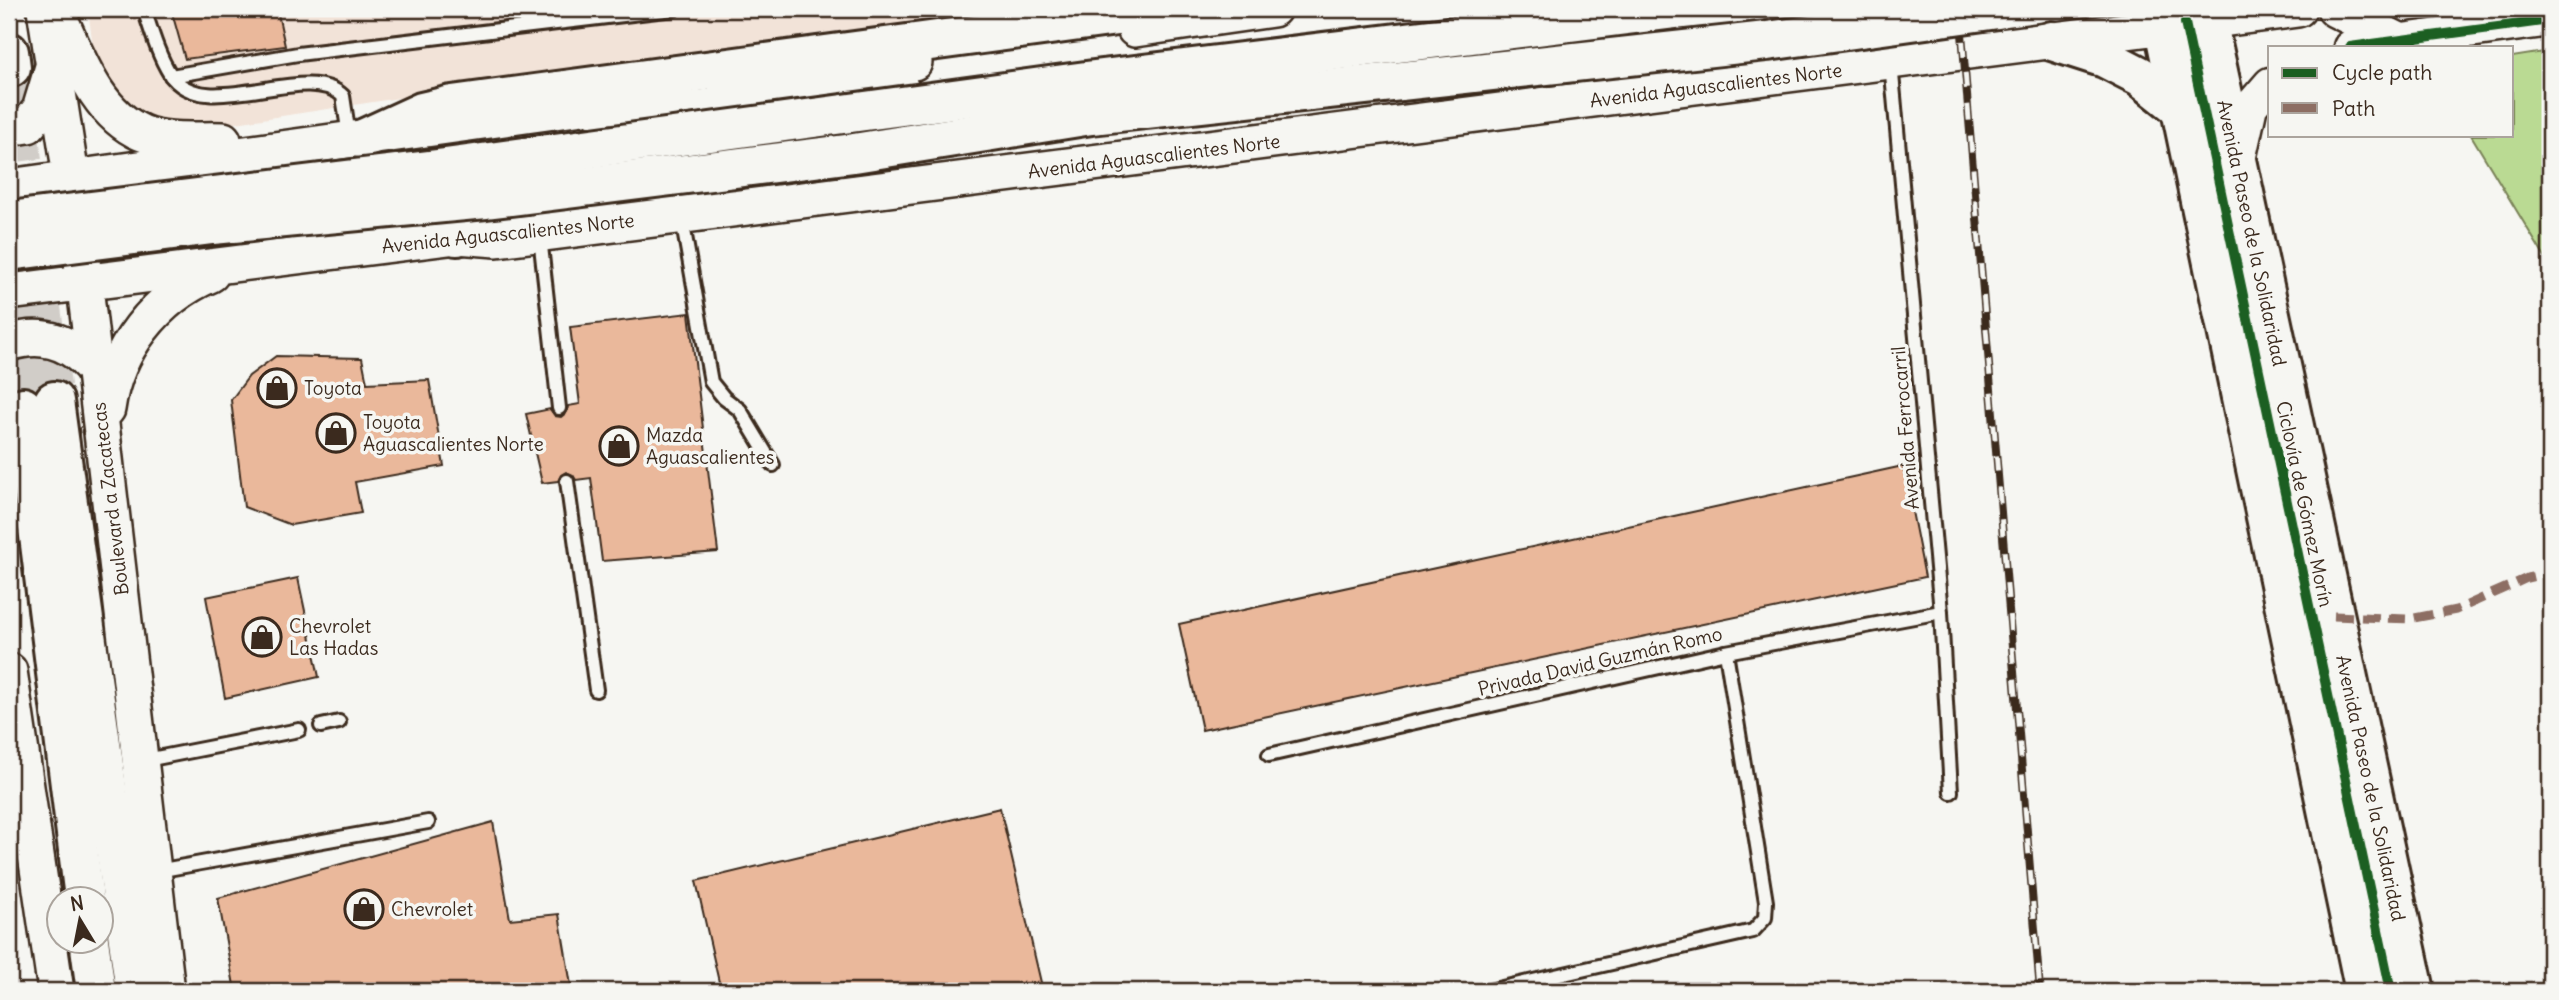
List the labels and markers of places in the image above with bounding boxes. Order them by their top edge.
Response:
shop icon: Toyota [256,367,298,409]
place label: Toyota [304,376,362,400]
place label: Toyota Aguascalientes Norte [363,410,544,456]
shop icon: Toyota Aguascalientes Norte [315,412,357,454]
place label: Mazda Aguascalientes [646,423,774,469]
shop icon: Mazda Aguascalientes [598,425,640,467]
place label: Chevrolet Las Hadas [289,614,378,660]
shop icon: Chevrolet Las Hadas [241,616,283,658]
shop icon: Chevrolet [343,888,385,930]
place label: Chevrolet [391,897,473,921]

